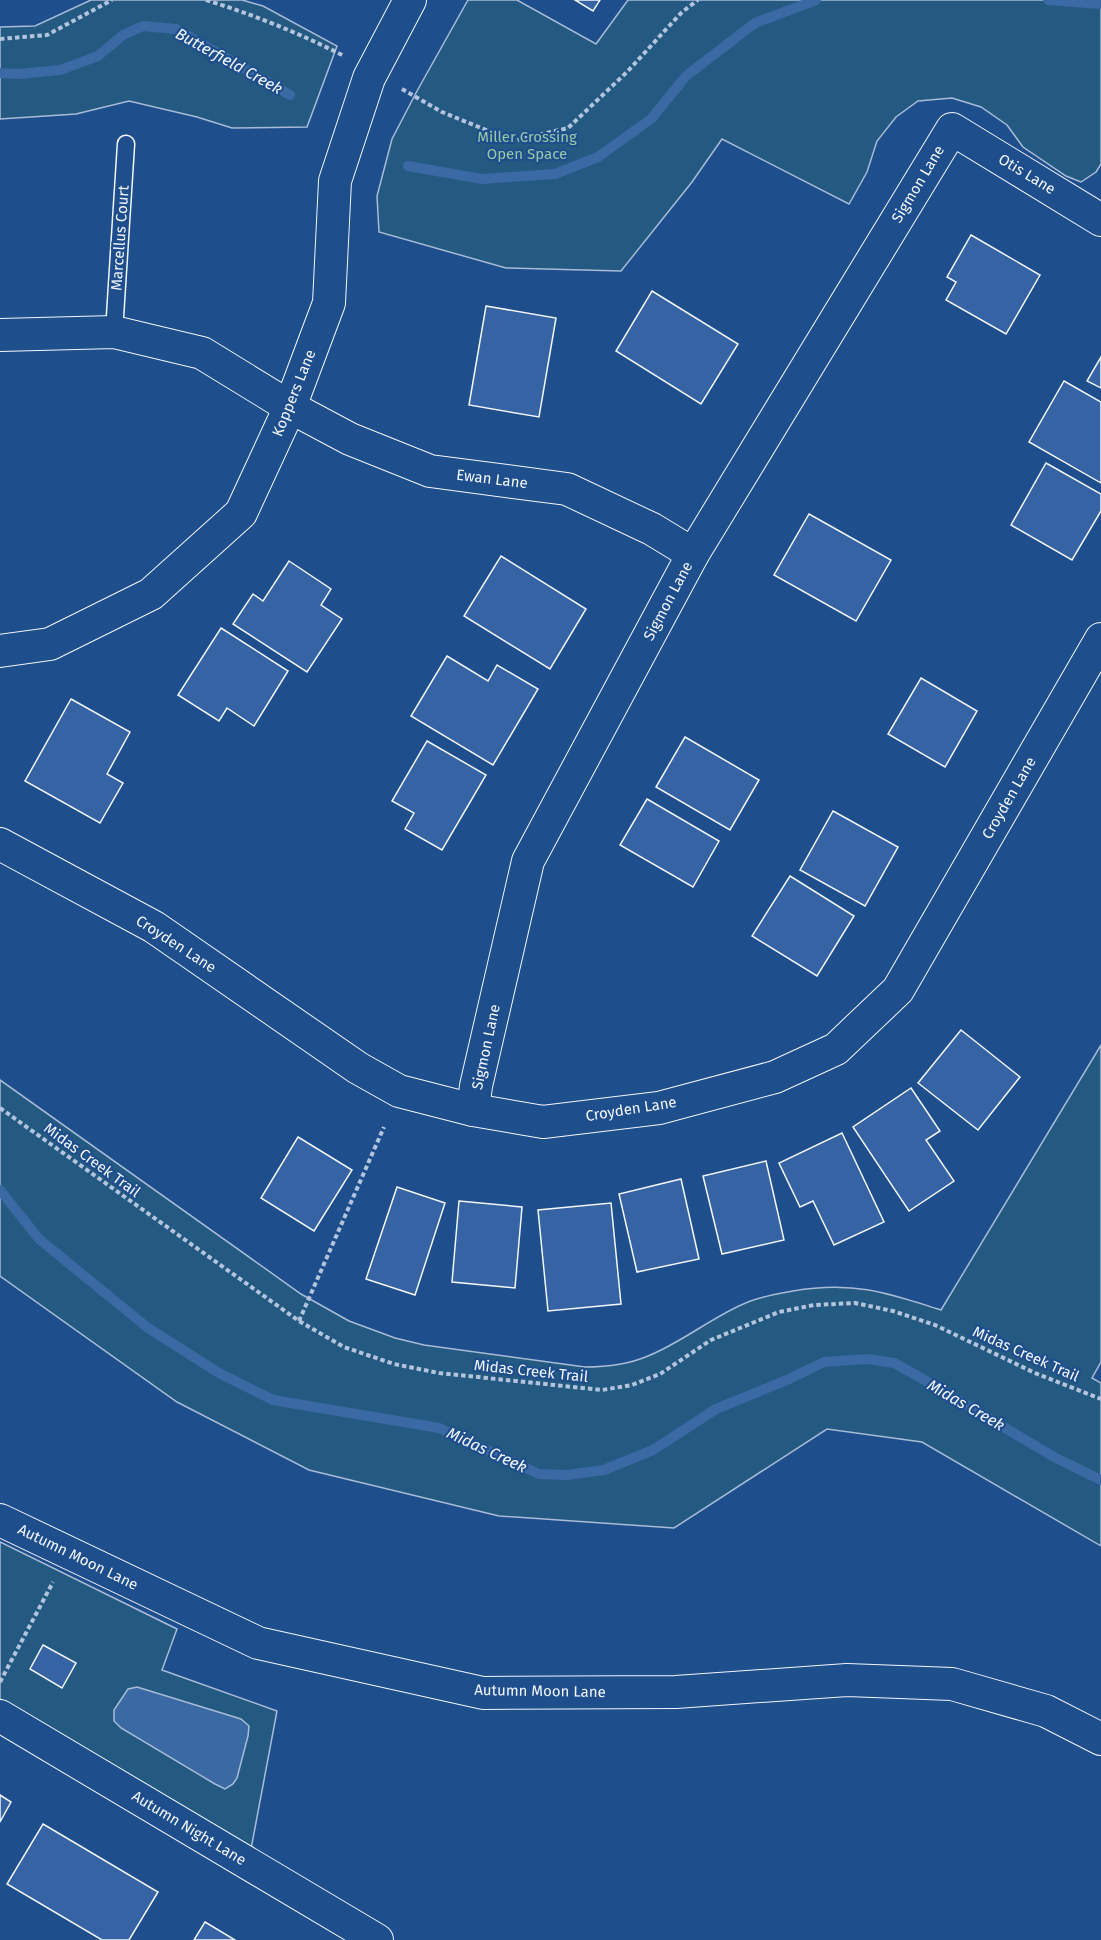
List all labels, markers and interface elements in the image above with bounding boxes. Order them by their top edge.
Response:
water label: Butterfield Creek [172,24,286,98]
park label: Miller Crossing Open Space [477,128,577,163]
street label: Sigmon Lane [888,142,948,226]
street label: Otis Lane [995,150,1059,198]
street label: Marcellus Court [107,184,133,291]
street label: Koppers Lane [268,347,320,439]
street label: Ewan Lane [455,466,529,492]
street label: Sigmon Lane [640,558,696,644]
street label: Croyden Lane [978,754,1040,842]
street label: Croyden Lane [133,911,219,977]
street label: Sigmon Lane [468,1003,504,1091]
street label: Croyden Lane [584,1093,678,1125]
street label: Midas Creek Trail [40,1119,144,1201]
street label: Midas Creek Trail [970,1322,1083,1386]
street label: Midas Creek Trail [473,1356,590,1386]
water label: Midas Creek [924,1375,1008,1435]
water label: Midas Creek [444,1423,530,1477]
street label: Autumn Moon Lane [15,1520,141,1594]
street label: Autumn Moon Lane [474,1681,606,1701]
street label: Autumn Night Lane [129,1787,249,1869]

